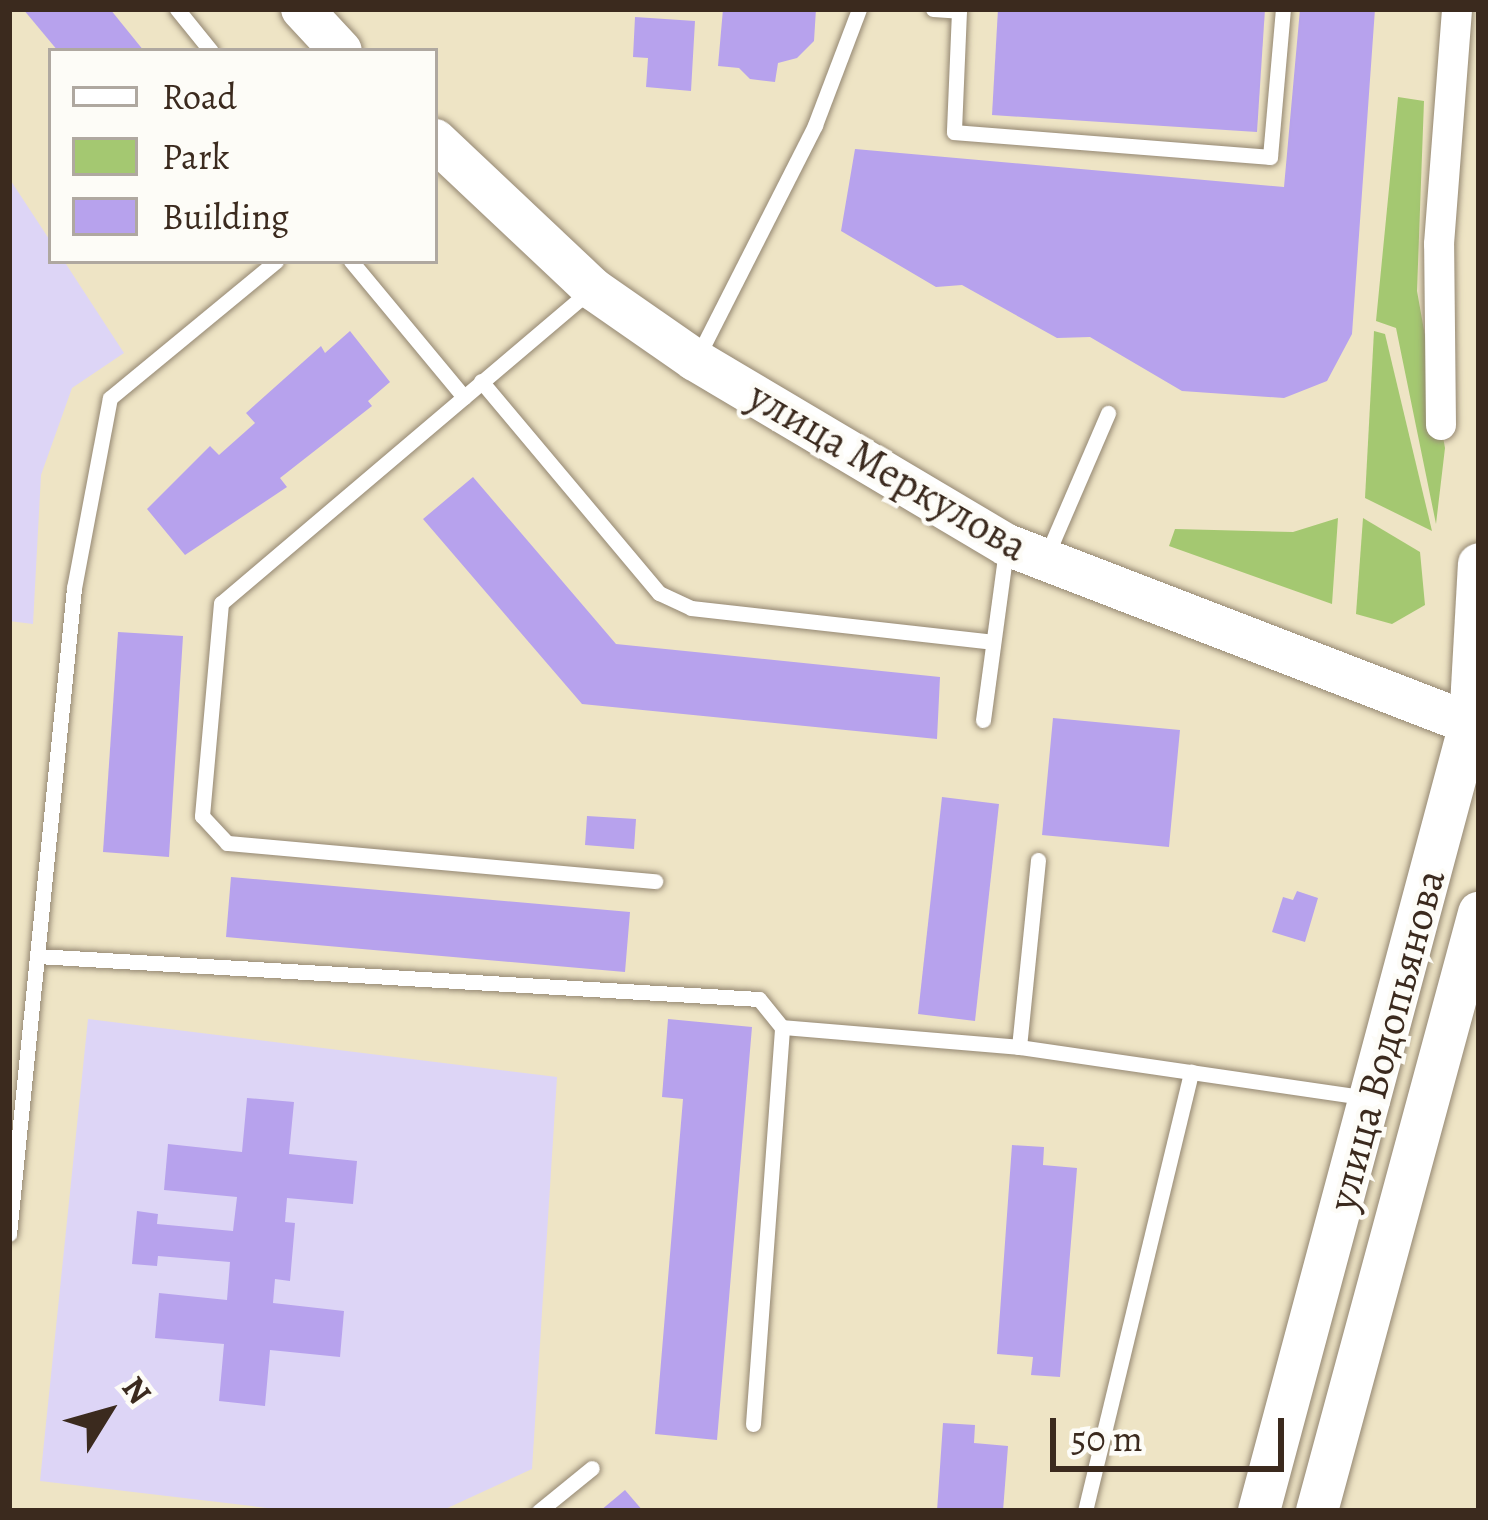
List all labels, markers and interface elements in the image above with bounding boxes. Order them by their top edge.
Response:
legend [48,48,438,264]
text: Road [162,72,237,121]
text: Park [162,132,230,181]
text: Building [162,192,289,241]
street label: улица Меркулова [740,371,1036,571]
street label: улица Водопьянова [1316,864,1456,1216]
north arrow [48,1352,168,1472]
text: N [112,1367,162,1413]
scale bar [1056,1394,1290,1468]
text: 50 m [1071,1414,1143,1463]

